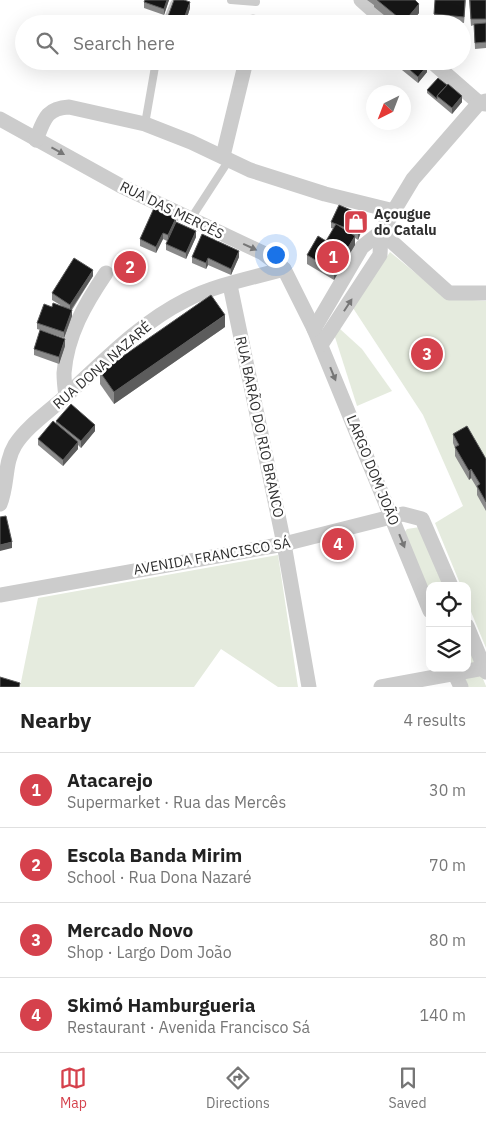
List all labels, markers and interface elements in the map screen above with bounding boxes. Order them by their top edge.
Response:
search box [15,15,471,70]
icon: search [33,29,61,57]
text: Search here [73,31,175,55]
north arrow [366,85,411,130]
one-way arrow [51,147,64,156]
street label: RUA DAS MERCÊS [117,177,227,243]
place label: Açougue do Catalu [374,205,437,239]
shop icon: Açougue do Catalu [343,209,369,235]
pin: 1 [317,238,349,276]
your location [263,242,289,268]
one-way arrow [243,244,257,252]
pin: 2 [114,248,146,286]
one-way arrow [343,298,352,311]
street label: RUA DONA NAZARÉ [48,316,155,413]
street label: RUA BARÃO DO RIO BRANCO [232,335,288,519]
pin: 3 [411,335,443,373]
one-way arrow [330,367,338,381]
street label: LARGO DOM JOÃO [343,412,403,528]
pin: 4 [322,525,354,563]
street label: AVENIDA FRANCISCO SÁ [132,532,292,579]
one-way arrow [398,534,406,549]
map controls [426,582,471,672]
button: locate [426,582,471,627]
button: layers [426,627,471,672]
text: Nearby [20,706,91,734]
text: 4 results [403,710,466,730]
text: Atacarejo [67,768,153,792]
text: 1 [31,780,41,800]
text: 30 m [429,780,466,800]
text: Supermarket · Rua das Mercês [67,792,286,812]
text: Escola Banda Mirim [67,843,242,867]
text: 2 [31,855,41,875]
text: 70 m [429,855,466,875]
text: School · Rua Dona Nazaré [67,867,252,887]
text: Mercado Novo [67,918,193,942]
text: 3 [31,930,41,950]
text: 80 m [429,930,466,950]
text: Shop · Largo Dom João [67,942,232,962]
text: Skimó Hamburgueria [67,993,256,1017]
text: 4 [31,1005,41,1025]
text: 140 m [419,1005,466,1025]
text: Restaurant · Avenida Francisco Sá [67,1017,310,1037]
tab: Map [59,1064,87,1112]
tab: Directions [206,1064,270,1112]
tab: Saved [389,1064,427,1112]

